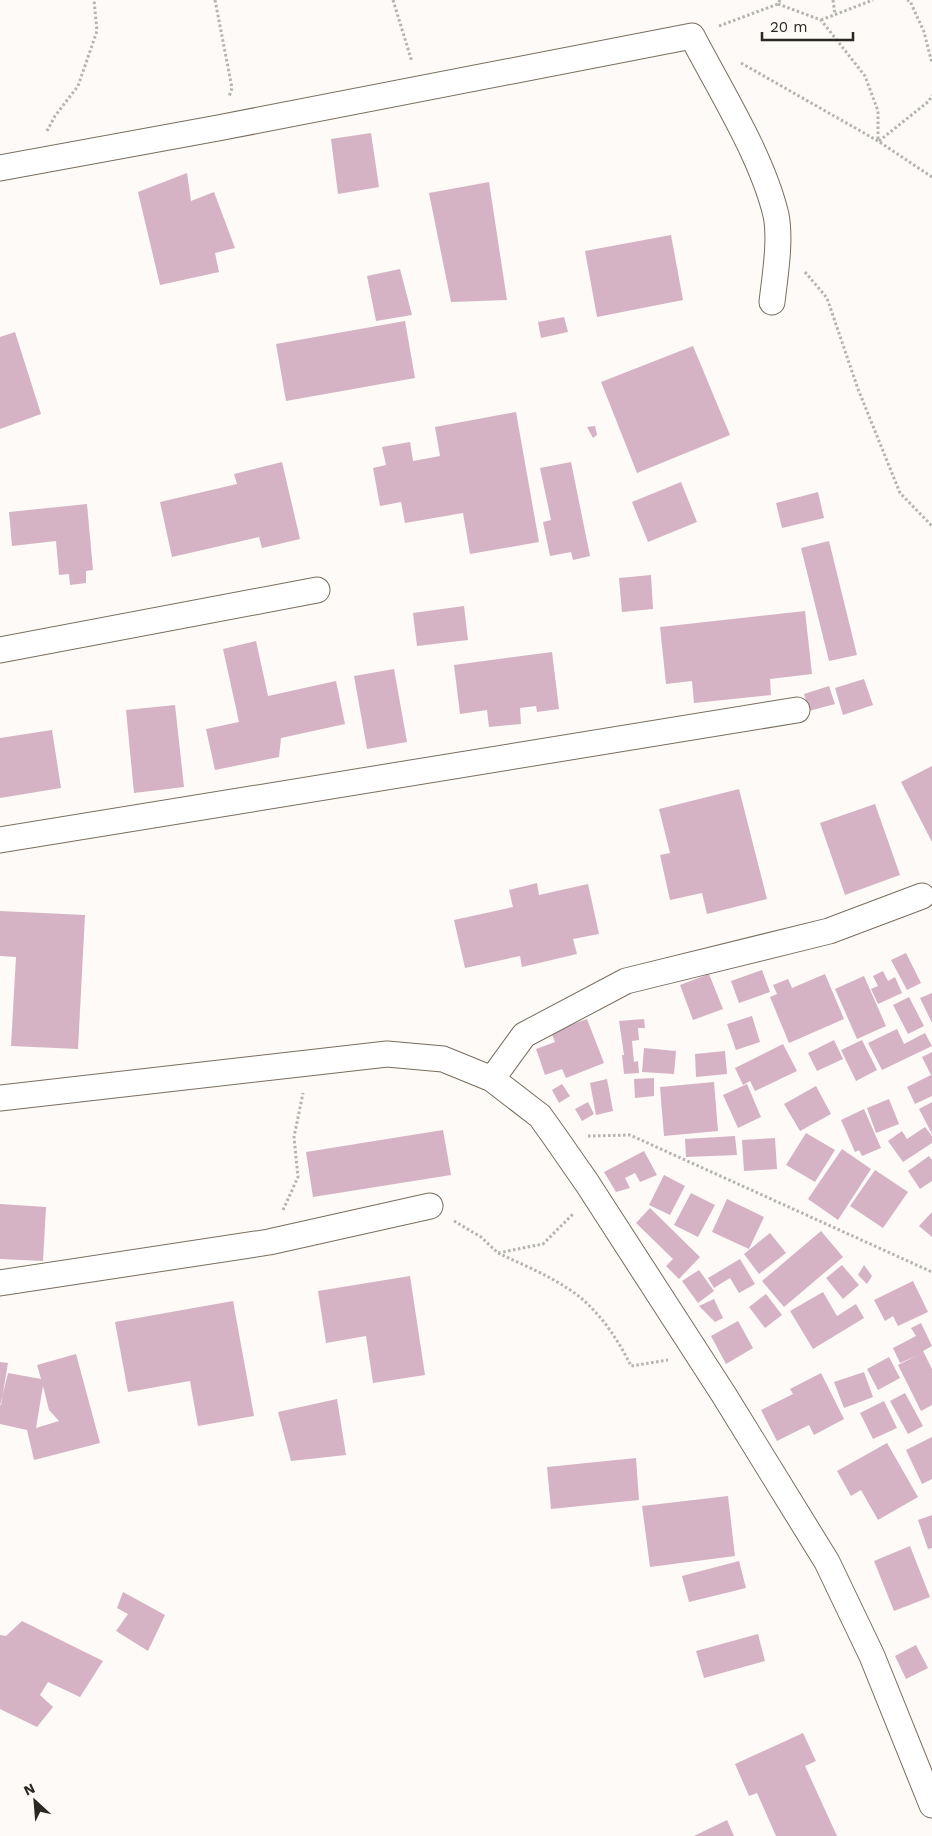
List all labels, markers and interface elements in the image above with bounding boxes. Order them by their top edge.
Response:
scale bar [762,10,853,42]
text: 20 m [770,18,808,36]
north arrow [10,1776,60,1826]
text: N [21,1780,37,1799]

